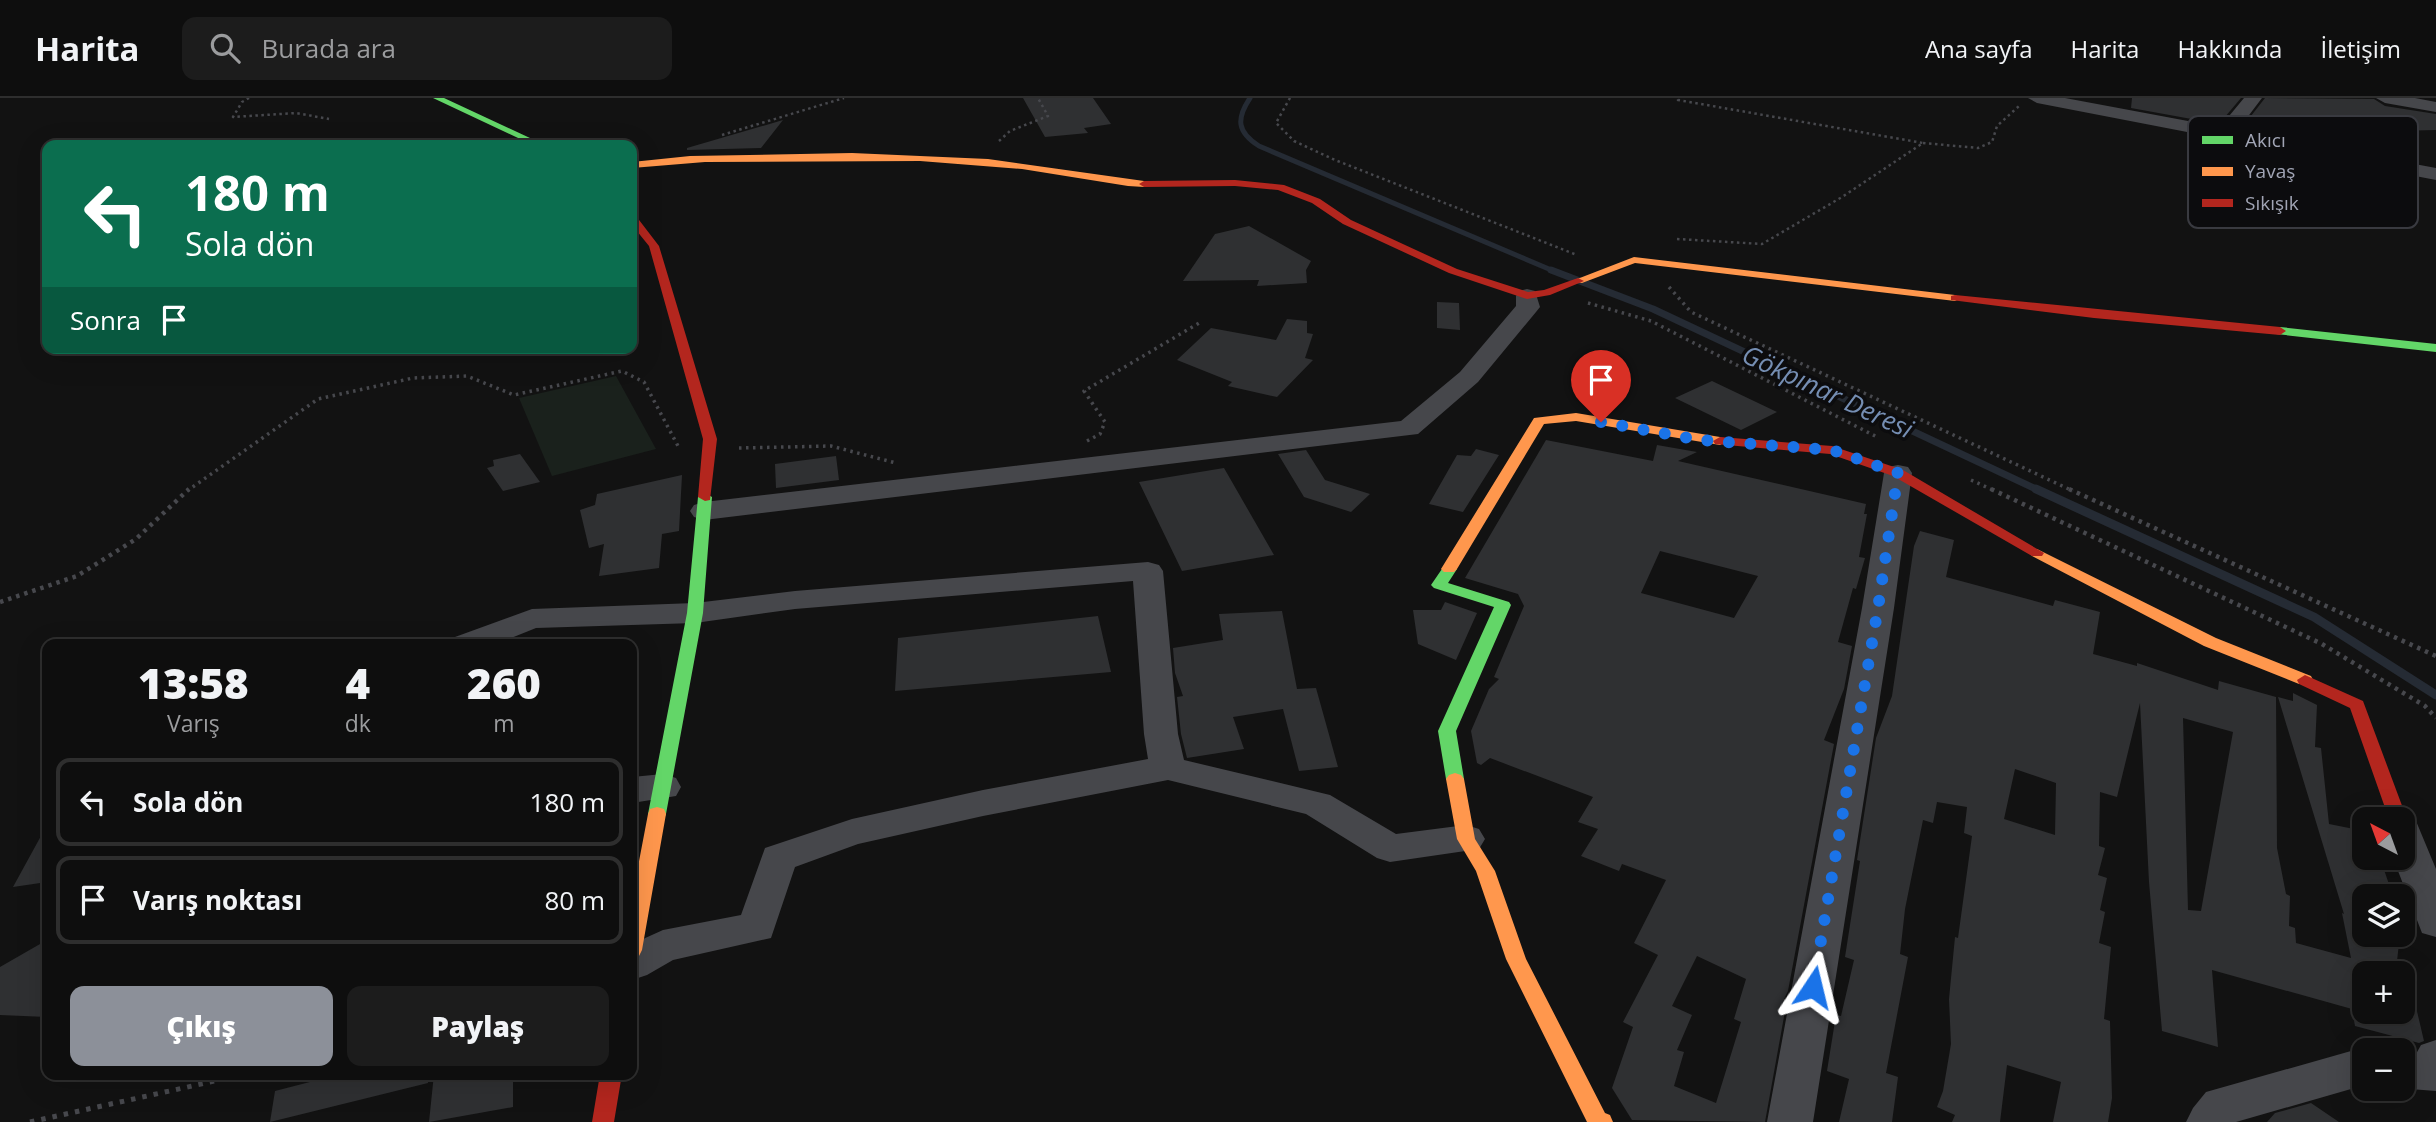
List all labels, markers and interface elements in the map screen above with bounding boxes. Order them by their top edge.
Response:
search box [182,17,672,80]
text: Harita [35,26,140,71]
icon: search [206,29,244,67]
text: Burada ara [262,30,396,66]
text: Ana sayfa [1925,32,2033,65]
text: Harita [2071,32,2139,65]
text: Hakkında [2177,32,2282,65]
text: İletişim [2320,32,2401,65]
legend [2188,116,2418,228]
text: Akıcı [2245,127,2286,153]
text: Yavaş [2245,158,2295,184]
text: 180 m [185,159,330,225]
icon: left [70,168,161,259]
text: Sıkışık [2245,190,2299,216]
text: Sola dön [185,222,314,265]
icon: arrive [155,301,193,339]
text: Sonra [70,302,141,338]
water label: Gökpınar Deresi [1737,336,1920,447]
pin [1571,350,1631,422]
icon: arrive [1582,361,1620,399]
text: 13:58 [138,654,249,711]
text: 4 [346,654,370,711]
text: 260 [467,654,541,711]
text: Varış [167,707,220,739]
text: dk [345,707,371,739]
text: m [493,707,515,739]
icon: left [74,783,112,821]
text: Sola dön [133,784,243,820]
text: 180 m [530,784,605,820]
north arrow [2352,807,2415,870]
map controls [2352,807,2415,1101]
icon: arrive [74,881,112,919]
text: Varış noktası [133,882,302,918]
text: 80 m [544,882,605,918]
button: layers [2352,884,2415,947]
position arrow [1776,950,1850,1024]
button: + [2352,961,2415,1024]
button: Çıkış [70,986,333,1066]
button: Paylaş [347,986,609,1066]
button: − [2352,1038,2415,1101]

